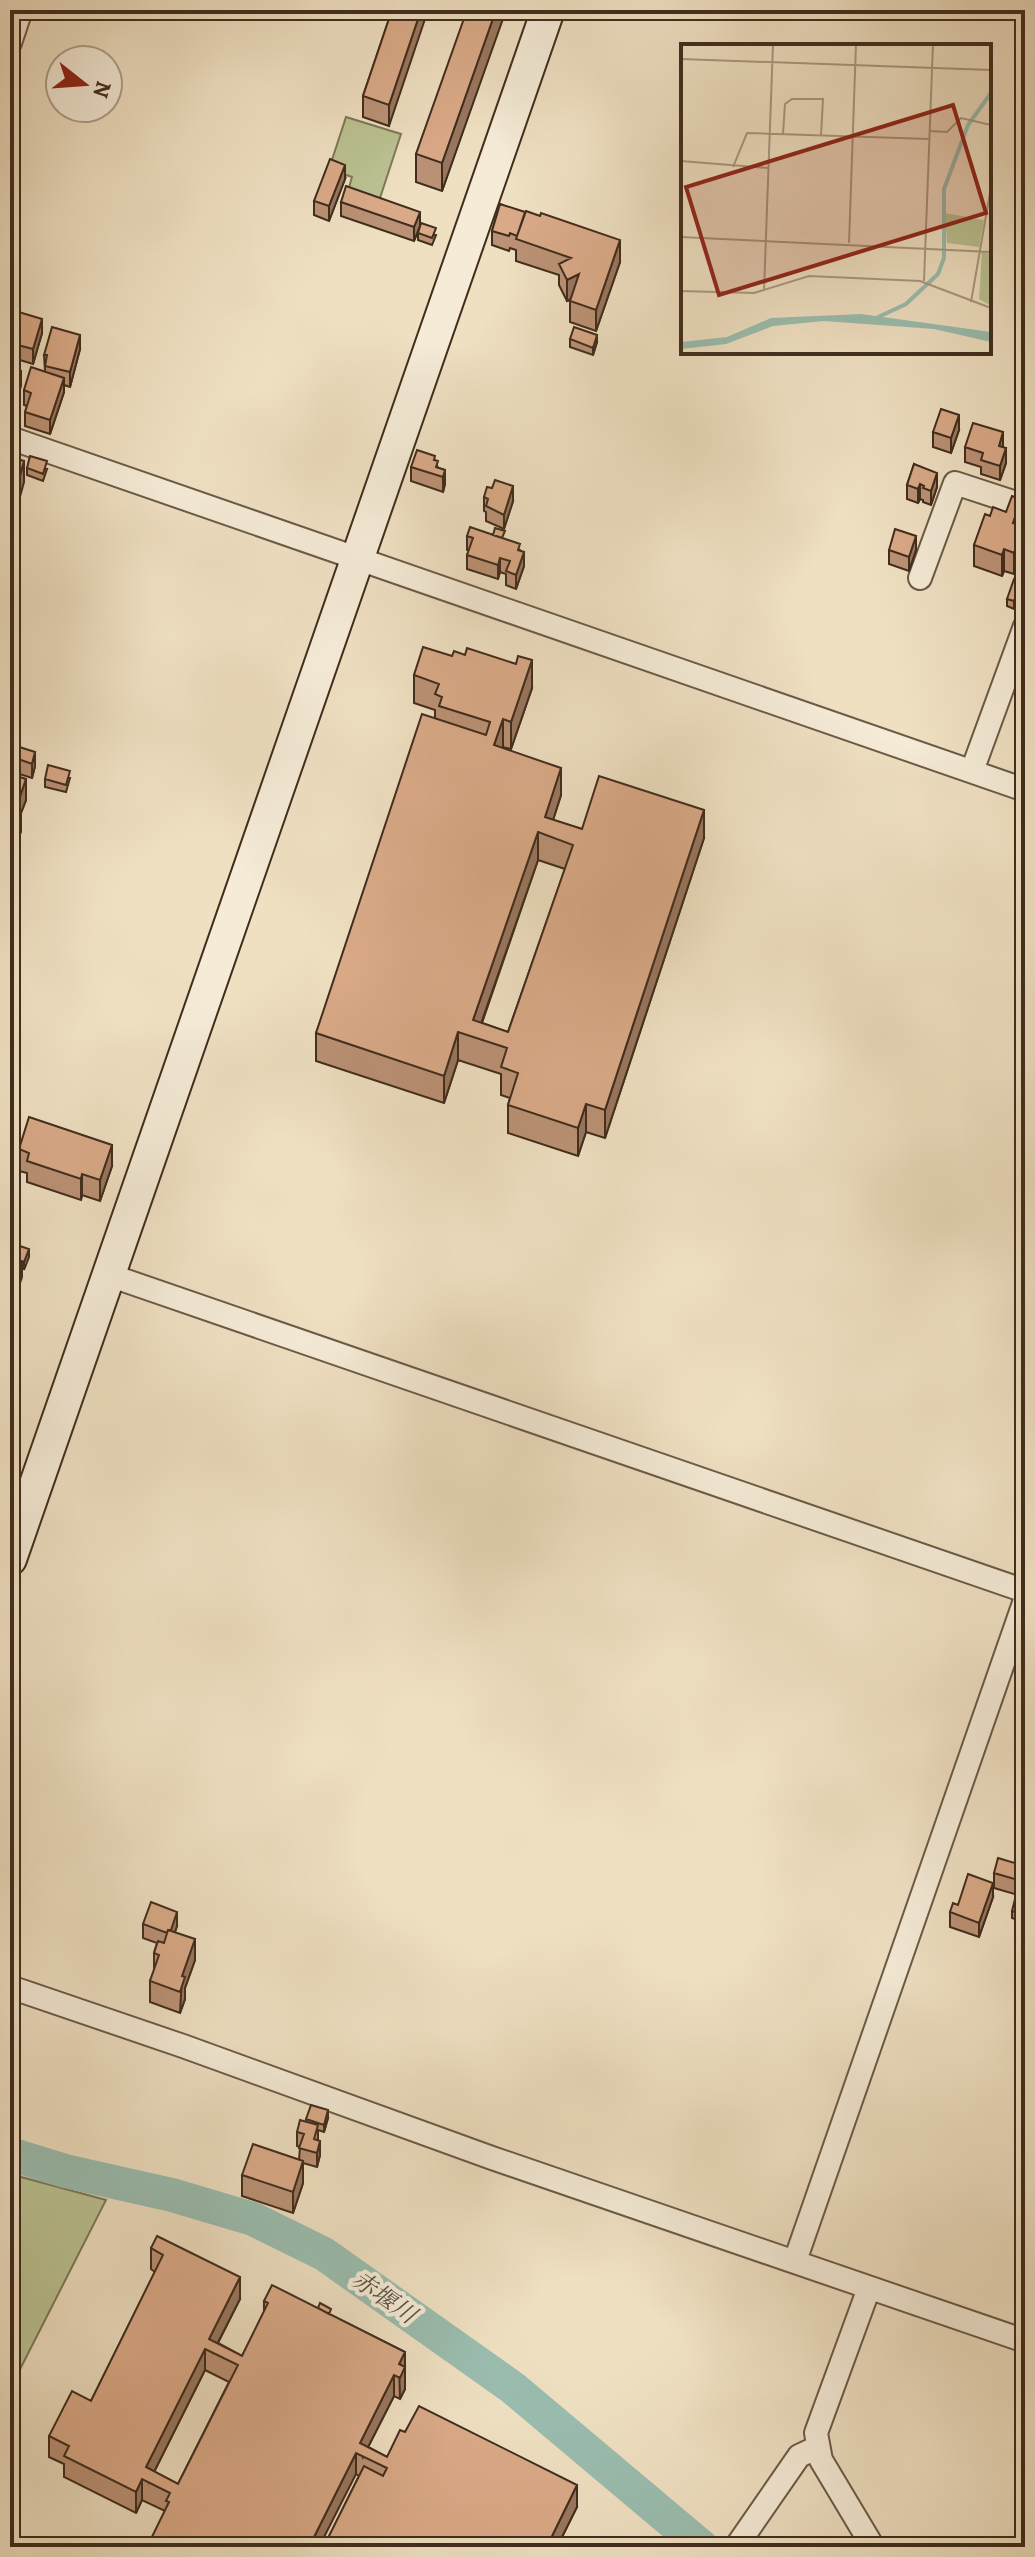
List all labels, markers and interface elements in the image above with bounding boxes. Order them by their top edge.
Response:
north arrow [44,44,124,124]
inset map [681,44,991,354]
text: N [85,78,119,102]
water label: 赤堰川 [345,2263,425,2332]

